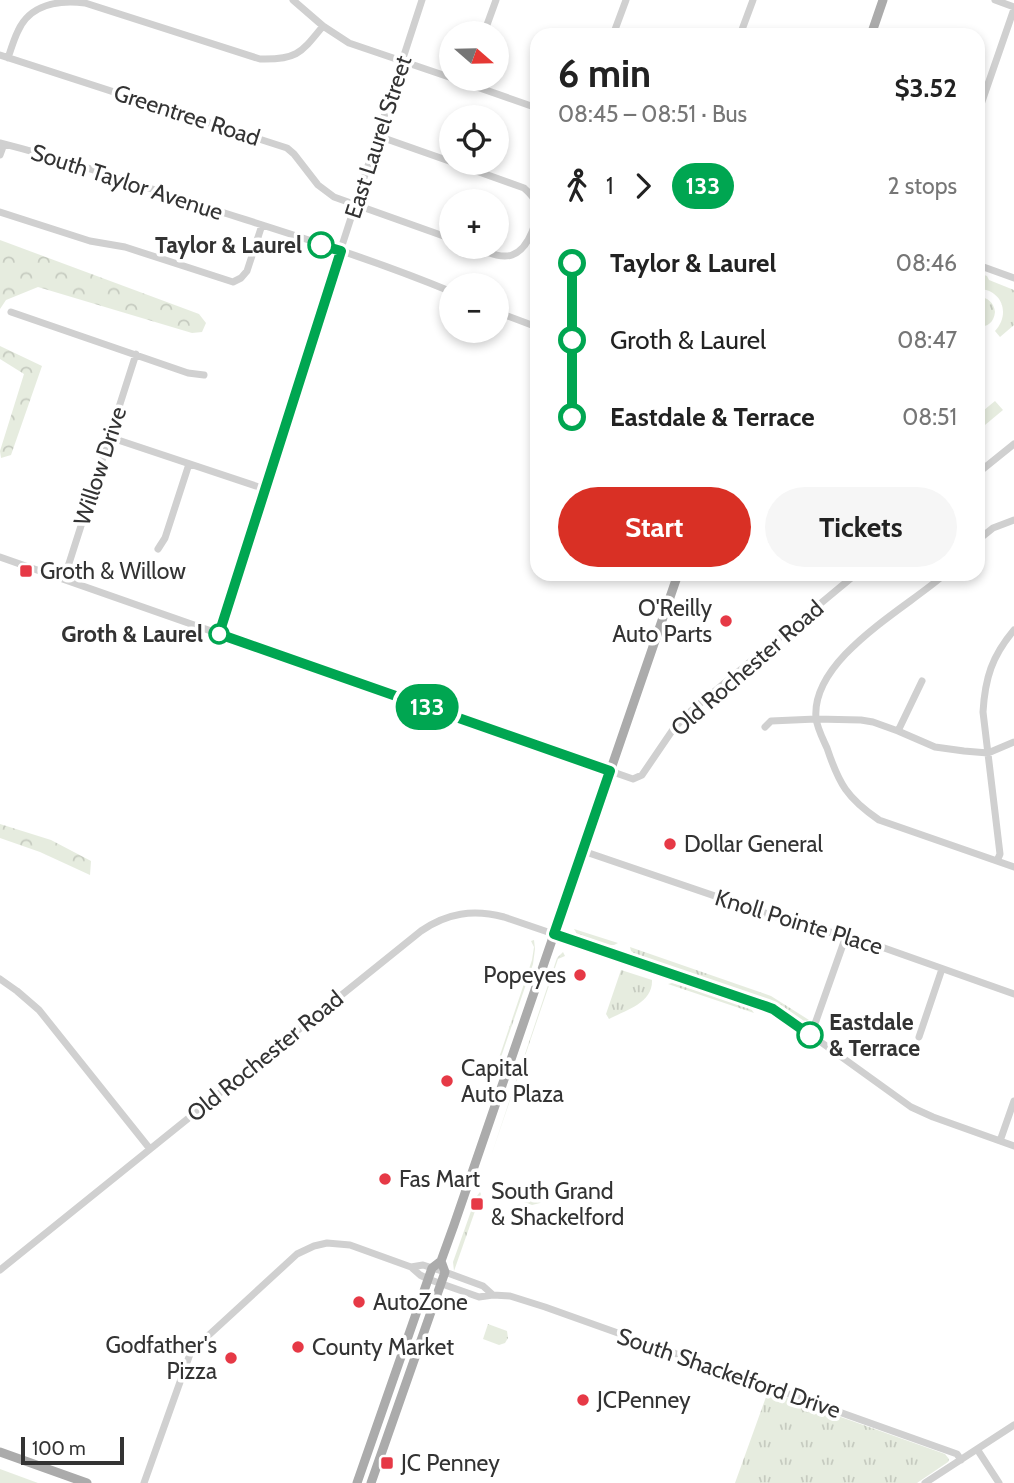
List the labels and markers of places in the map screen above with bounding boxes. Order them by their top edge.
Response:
place label: Taylor & Laurel [155,231,302,259]
marker: Taylor & Laurel [308,232,334,258]
place label: Groth & Willow [40,557,186,585]
marker: Groth & Willow [18,563,34,579]
place label: O'Reilly Auto Parts [612,594,712,648]
marker: O'Reilly Auto Parts [718,613,734,629]
place label: Groth & Laurel [61,620,203,648]
marker: Groth & Laurel [209,624,229,644]
place label: Dollar General [684,830,823,858]
marker: Dollar General [662,836,678,852]
place label: Popeyes [483,961,566,989]
marker: Popeyes [572,967,588,983]
place label: Eastdale & Terrace [829,1008,920,1062]
marker: Eastdale & Terrace [797,1022,823,1048]
place label: Capital Auto Plaza [461,1054,564,1108]
marker: Capital Auto Plaza [439,1073,455,1089]
place label: Fas Mart [399,1165,480,1193]
marker: Fas Mart [377,1171,393,1187]
place label: South Grand & Shackelford [491,1177,624,1231]
marker: South Grand & Shackelford [469,1196,485,1212]
place label: AutoZone [373,1288,468,1316]
marker: AutoZone [351,1294,367,1310]
place label: Godfather's Pizza [105,1331,217,1385]
place label: County Market [312,1333,454,1361]
marker: County Market [290,1339,306,1355]
marker: Godfather's Pizza [223,1350,239,1366]
place label: JCPenney [596,1386,691,1414]
marker: JCPenney [575,1392,591,1408]
place label: JC Penney [400,1449,500,1477]
marker: JC Penney [379,1455,395,1471]

